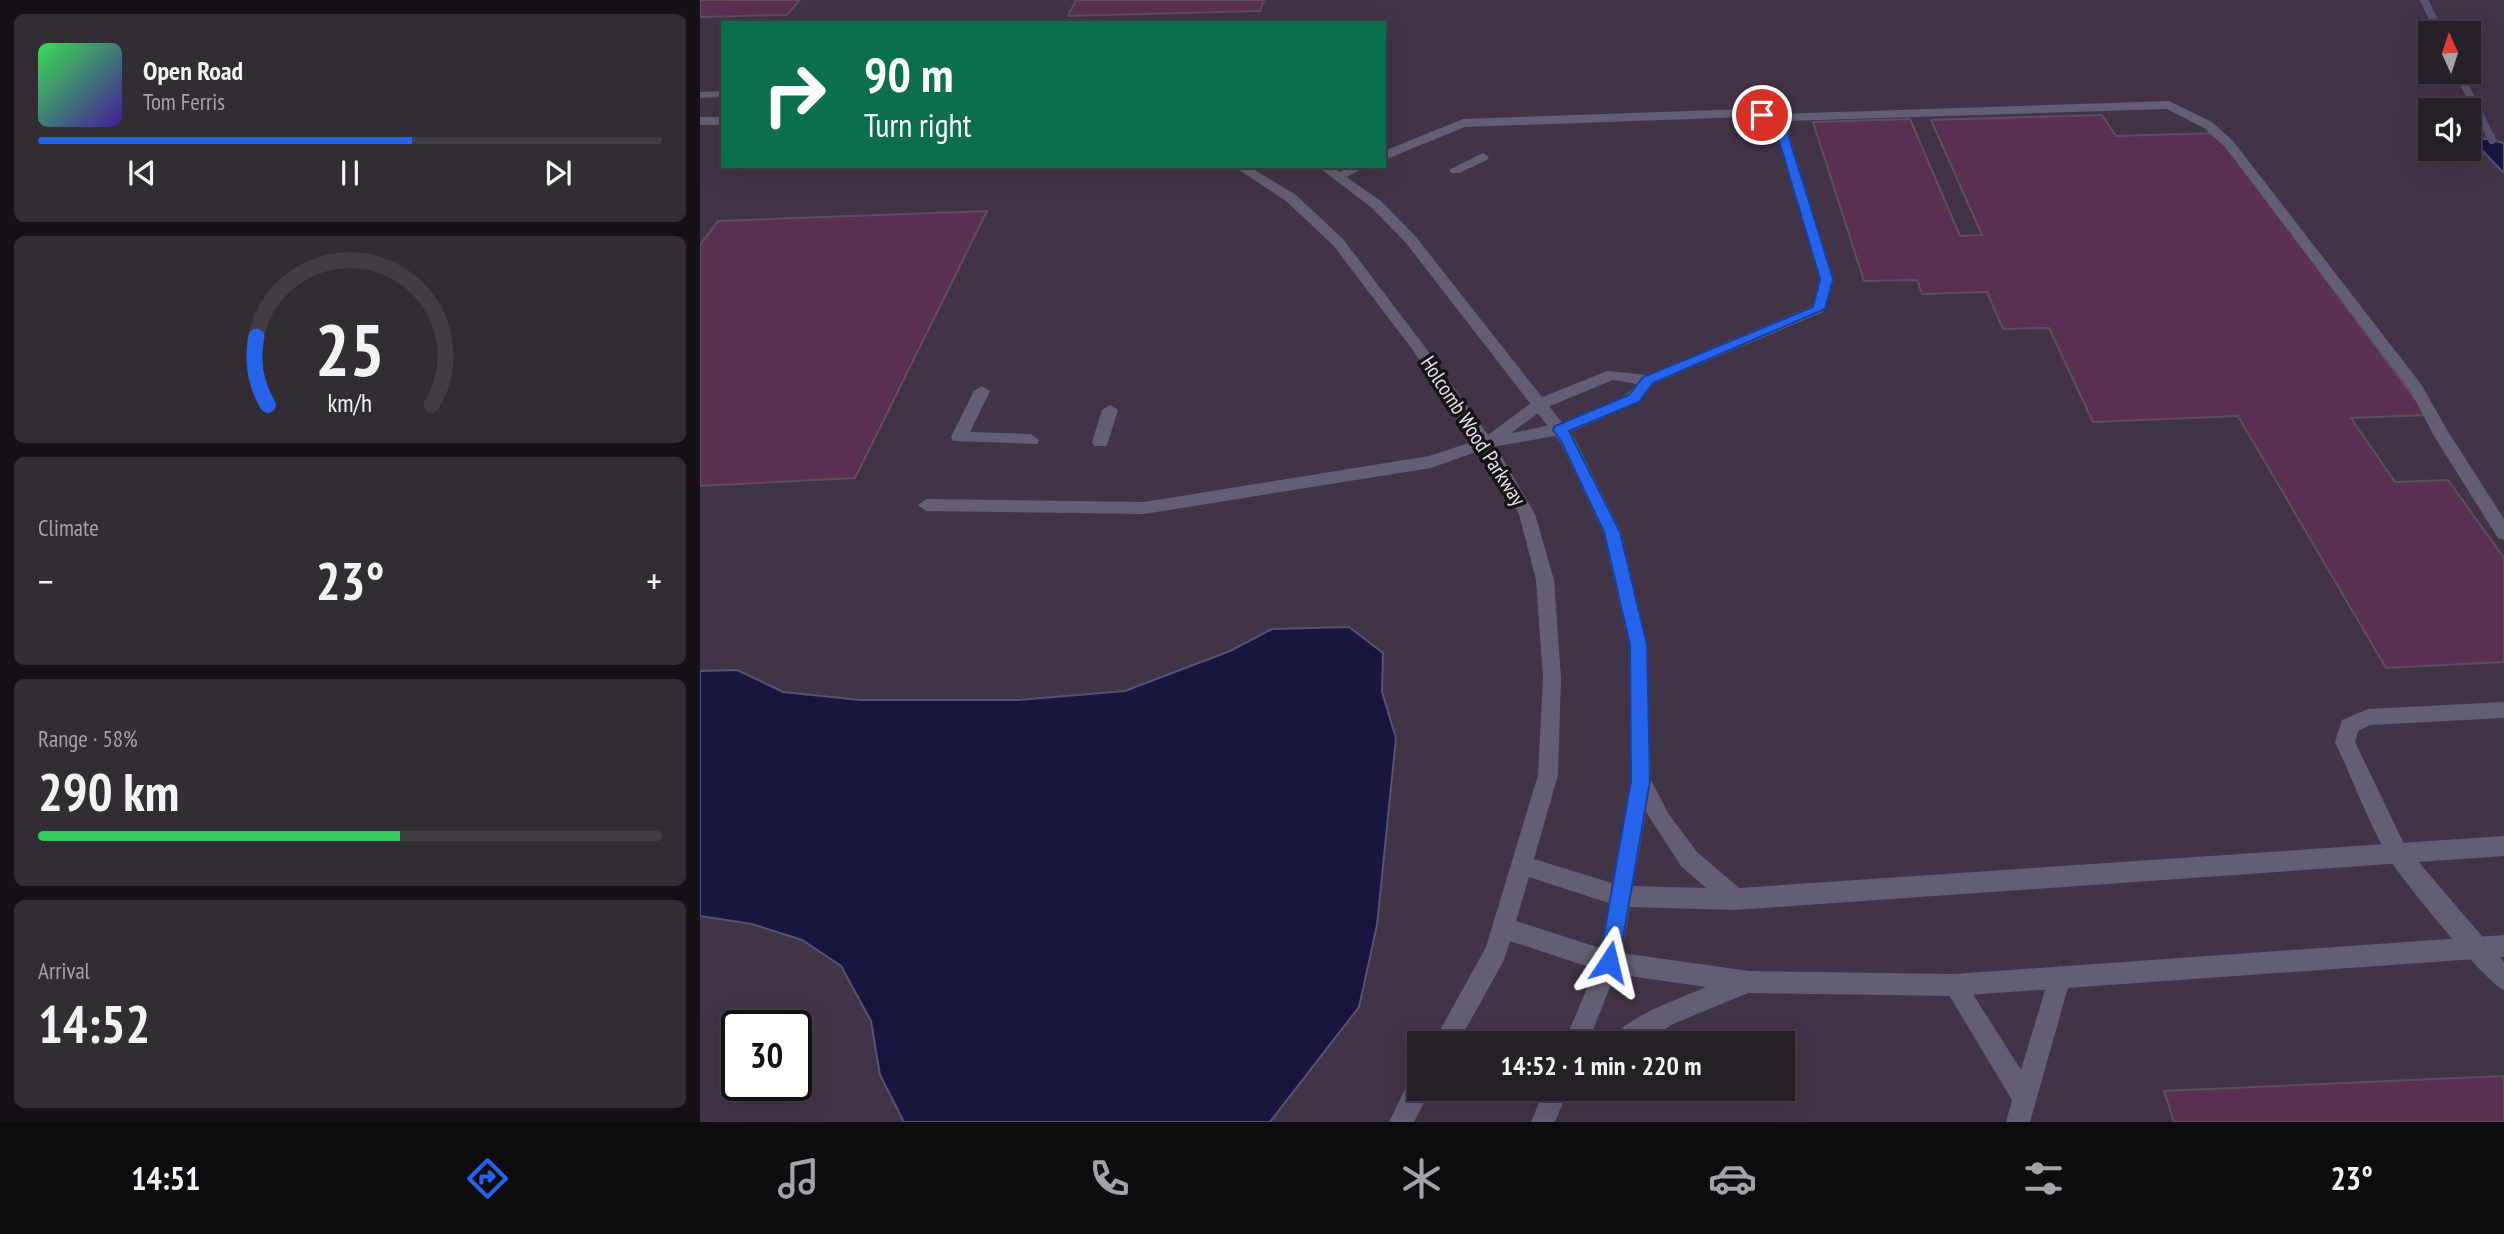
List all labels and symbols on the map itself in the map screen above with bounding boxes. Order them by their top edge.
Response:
north arrow [2418,21,2482,84]
pin [1732,85,1792,145]
street label: Holcomb Wood Parkway [1415,351,1532,511]
position arrow [1572,925,1646,999]
speed limit sign: 30 [721,1010,812,1101]

